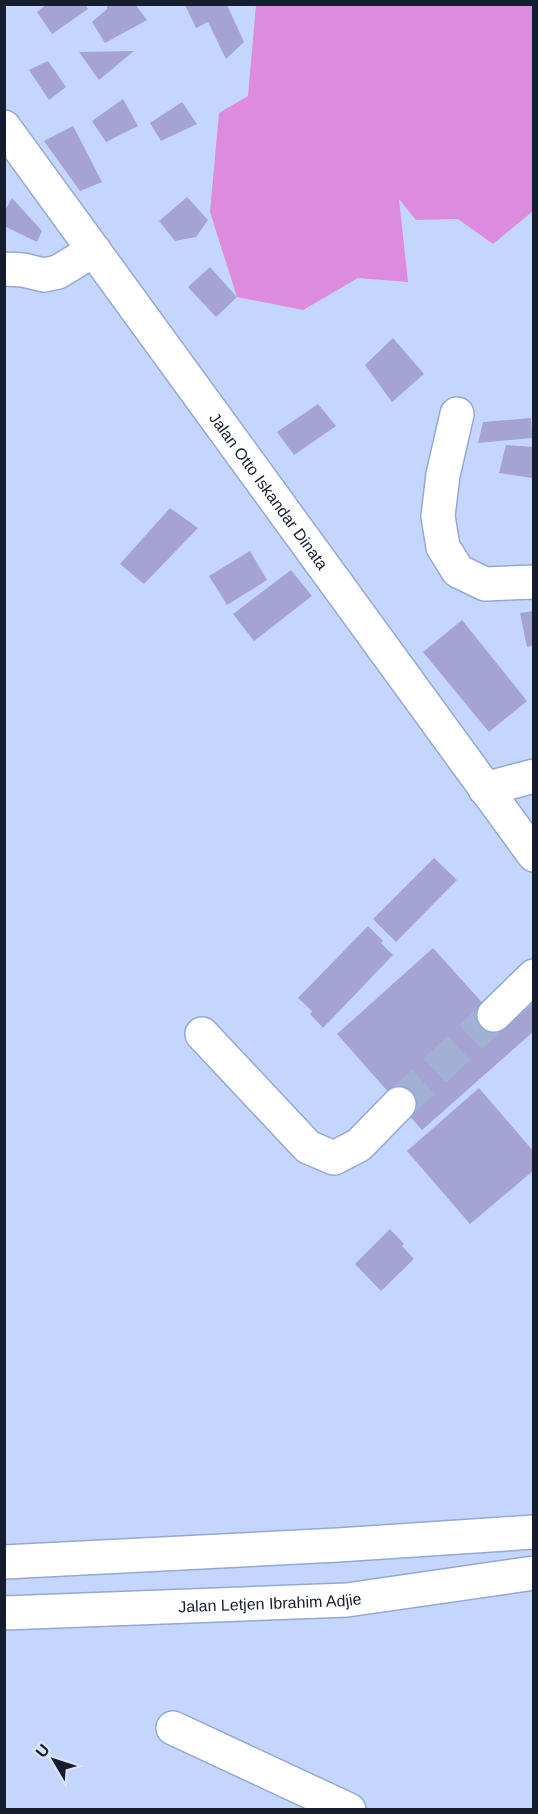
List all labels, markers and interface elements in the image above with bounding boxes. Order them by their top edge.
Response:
street label: Jalan Otto Iskandar Dinata [206,409,332,573]
street label: Jalan Letjen Ibrahim Adjie [178,1590,363,1615]
north arrow [24,1730,84,1790]
text: U [32,1741,53,1761]

